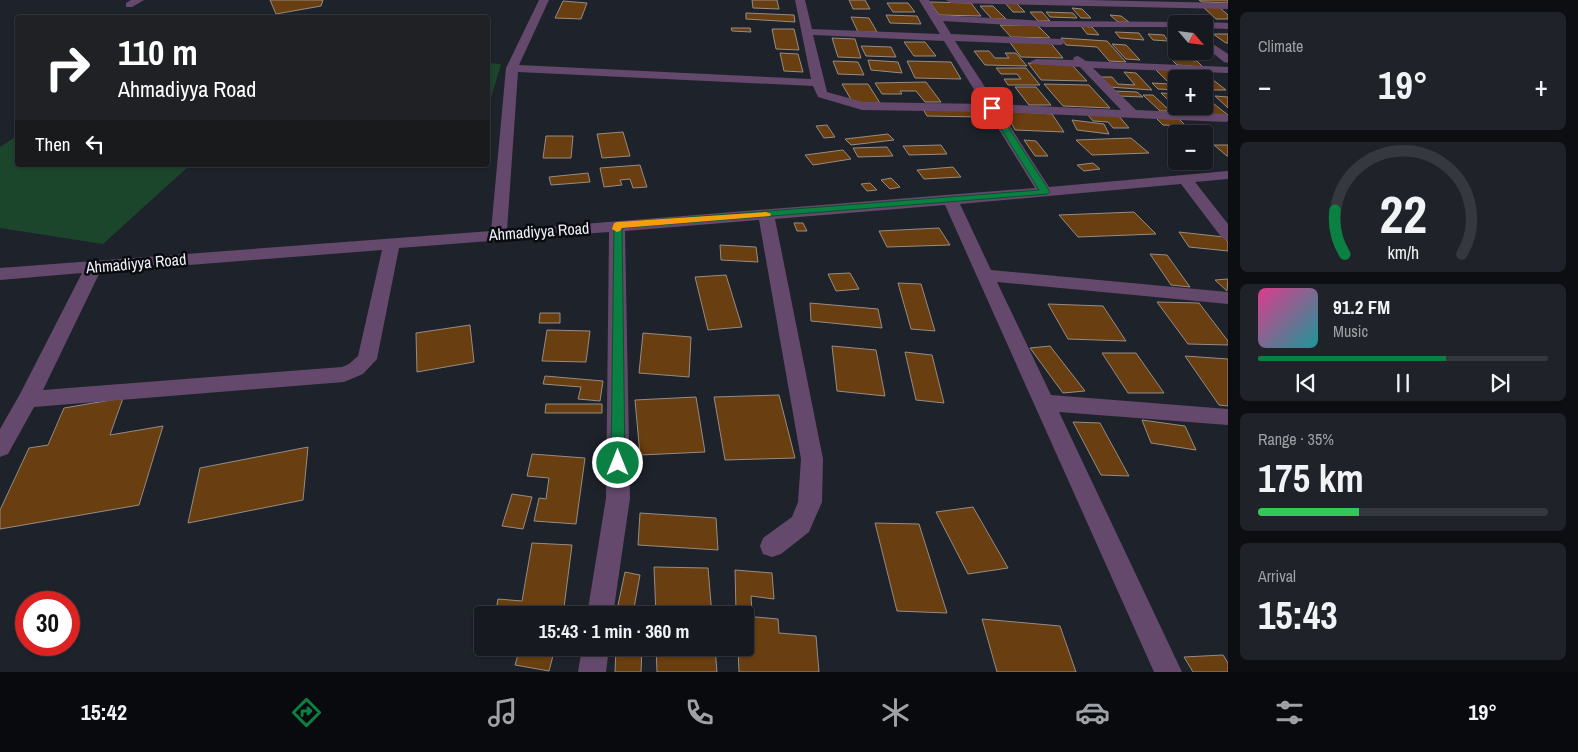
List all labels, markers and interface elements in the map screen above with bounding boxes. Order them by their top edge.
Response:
north arrow [1168,15,1212,60]
map controls [1168,15,1213,170]
text: 110 m [118,29,198,76]
icon: right [35,35,100,100]
text: Climate [1258,35,1303,57]
text: 19° [1378,60,1428,111]
text: − [1258,67,1271,105]
text: + [1535,67,1548,105]
button: + [1168,70,1213,115]
text: Ahmadiyya Road [118,74,256,104]
pin [971,87,1013,129]
icon: arrive [978,94,1006,122]
button: − [1168,125,1213,170]
icon: left [81,130,109,158]
text: Then [35,131,71,157]
text: 22 [1379,179,1427,249]
street label: Ahmadiyya Road [487,217,590,246]
text: km/h [1387,241,1419,265]
street label: Ahmadiyya Road [84,248,187,278]
text: 91.2 FM [1333,294,1390,320]
text: Music [1333,320,1368,342]
icon: previous [1292,369,1320,397]
icon: pause [1389,369,1417,397]
icon: next [1486,369,1514,397]
text: Range · 35% [1258,428,1334,450]
position arrow [591,436,643,488]
text: 175 km [1258,453,1364,504]
text: Arrival [1258,565,1296,587]
text: 15:43 [1258,590,1338,641]
speed limit sign: 30 [15,591,80,656]
text: 15:43 · 1 min · 360 m [539,618,689,644]
icon: directions [289,695,324,730]
icon: music [485,695,520,730]
icon: phone [682,695,717,730]
icon: climate [878,695,913,730]
icon: car [1075,695,1110,730]
icon: filters [1272,695,1307,730]
text: 15:42 [81,697,127,727]
text: 19° [1468,697,1497,727]

